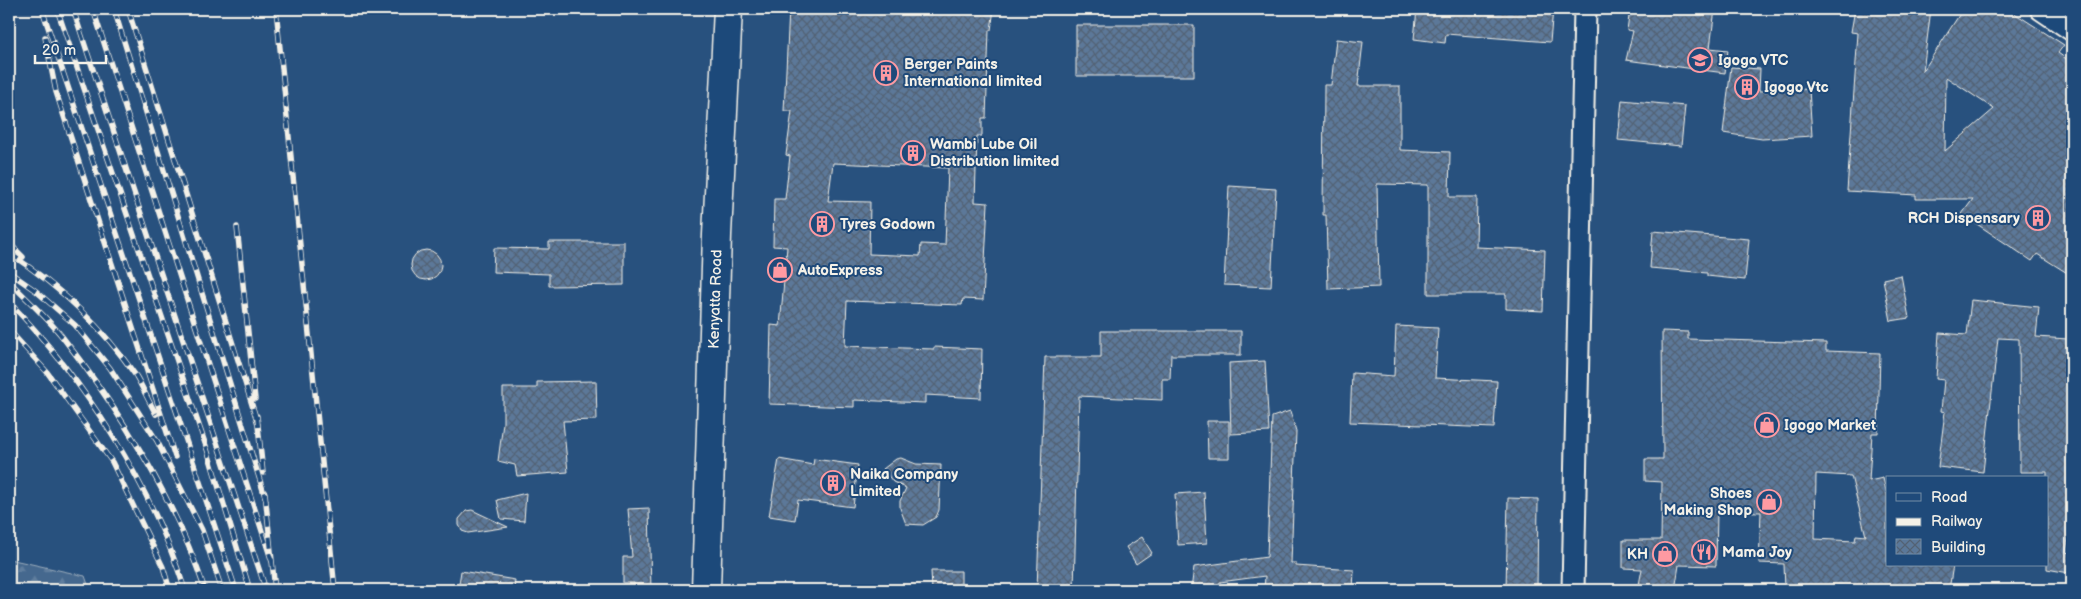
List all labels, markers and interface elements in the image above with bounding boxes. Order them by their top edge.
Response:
scale bar [35,32,106,64]
text: 20 m [42,41,76,60]
school or university icon: Igogo VTC [1687,47,1713,73]
place label: Igogo VTC [1718,51,1789,70]
place label: Berger Paints International limited [904,55,1042,91]
building icon: Berger Paints International limited [873,60,899,86]
building icon: Igogo Vtc [1734,74,1760,100]
place label: Igogo Vtc [1764,78,1829,97]
place label: Wambi Lube Oil Distribution limited [930,135,1059,171]
building icon: Wambi Lube Oil Distribution limited [900,140,926,166]
building icon: RCH Dispensary [2025,205,2051,231]
place label: RCH Dispensary [1908,209,2020,228]
building icon: Tyres Godown [809,211,835,237]
place label: Tyres Godown [840,215,935,234]
street label: Kenyatta Road [704,249,727,349]
shop icon: AutoExpress [767,257,793,283]
place label: AutoExpress [797,261,883,280]
shop icon: Igogo Market [1754,412,1780,438]
place label: Igogo Market [1784,416,1876,435]
place label: Naika Company Limited [850,465,958,501]
building icon: Naika Company Limited [820,470,846,496]
legend [1886,476,2048,566]
place label: Shoes Making Shop [1664,484,1752,520]
text: Road [1931,488,1967,507]
shop icon: Shoes Making Shop [1756,489,1782,515]
text: Railway [1931,512,1982,531]
text: Building [1931,538,1986,557]
restaurant icon: Mama Joy [1691,539,1717,565]
shop icon: KH [1652,541,1678,567]
place label: Mama Joy [1722,543,1792,562]
place label: KH [1627,545,1648,564]

